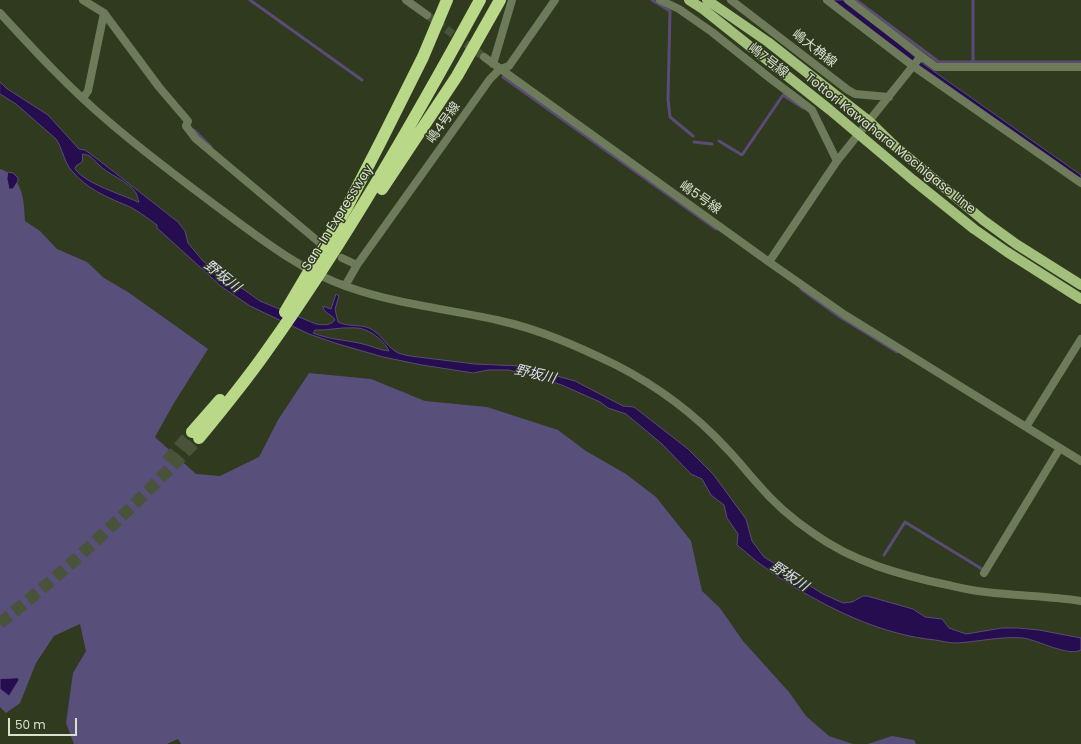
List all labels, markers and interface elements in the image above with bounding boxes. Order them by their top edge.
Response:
street label: 嶋大桷線 [789,27,839,71]
street label: 嶋7号線 [745,41,791,81]
street label: Tottori Kawahara Mochigase Line [802,70,978,218]
street label: 嶋4号線 [424,99,464,147]
street label: San-In Expressway [299,162,377,274]
street label: 嶋5号線 [676,178,724,218]
water label: 野坂川 [200,257,244,297]
water label: 野坂川 [513,362,557,388]
water label: 野坂川 [767,559,811,595]
scale bar [10,710,79,736]
text: 50 m [15,716,46,733]

